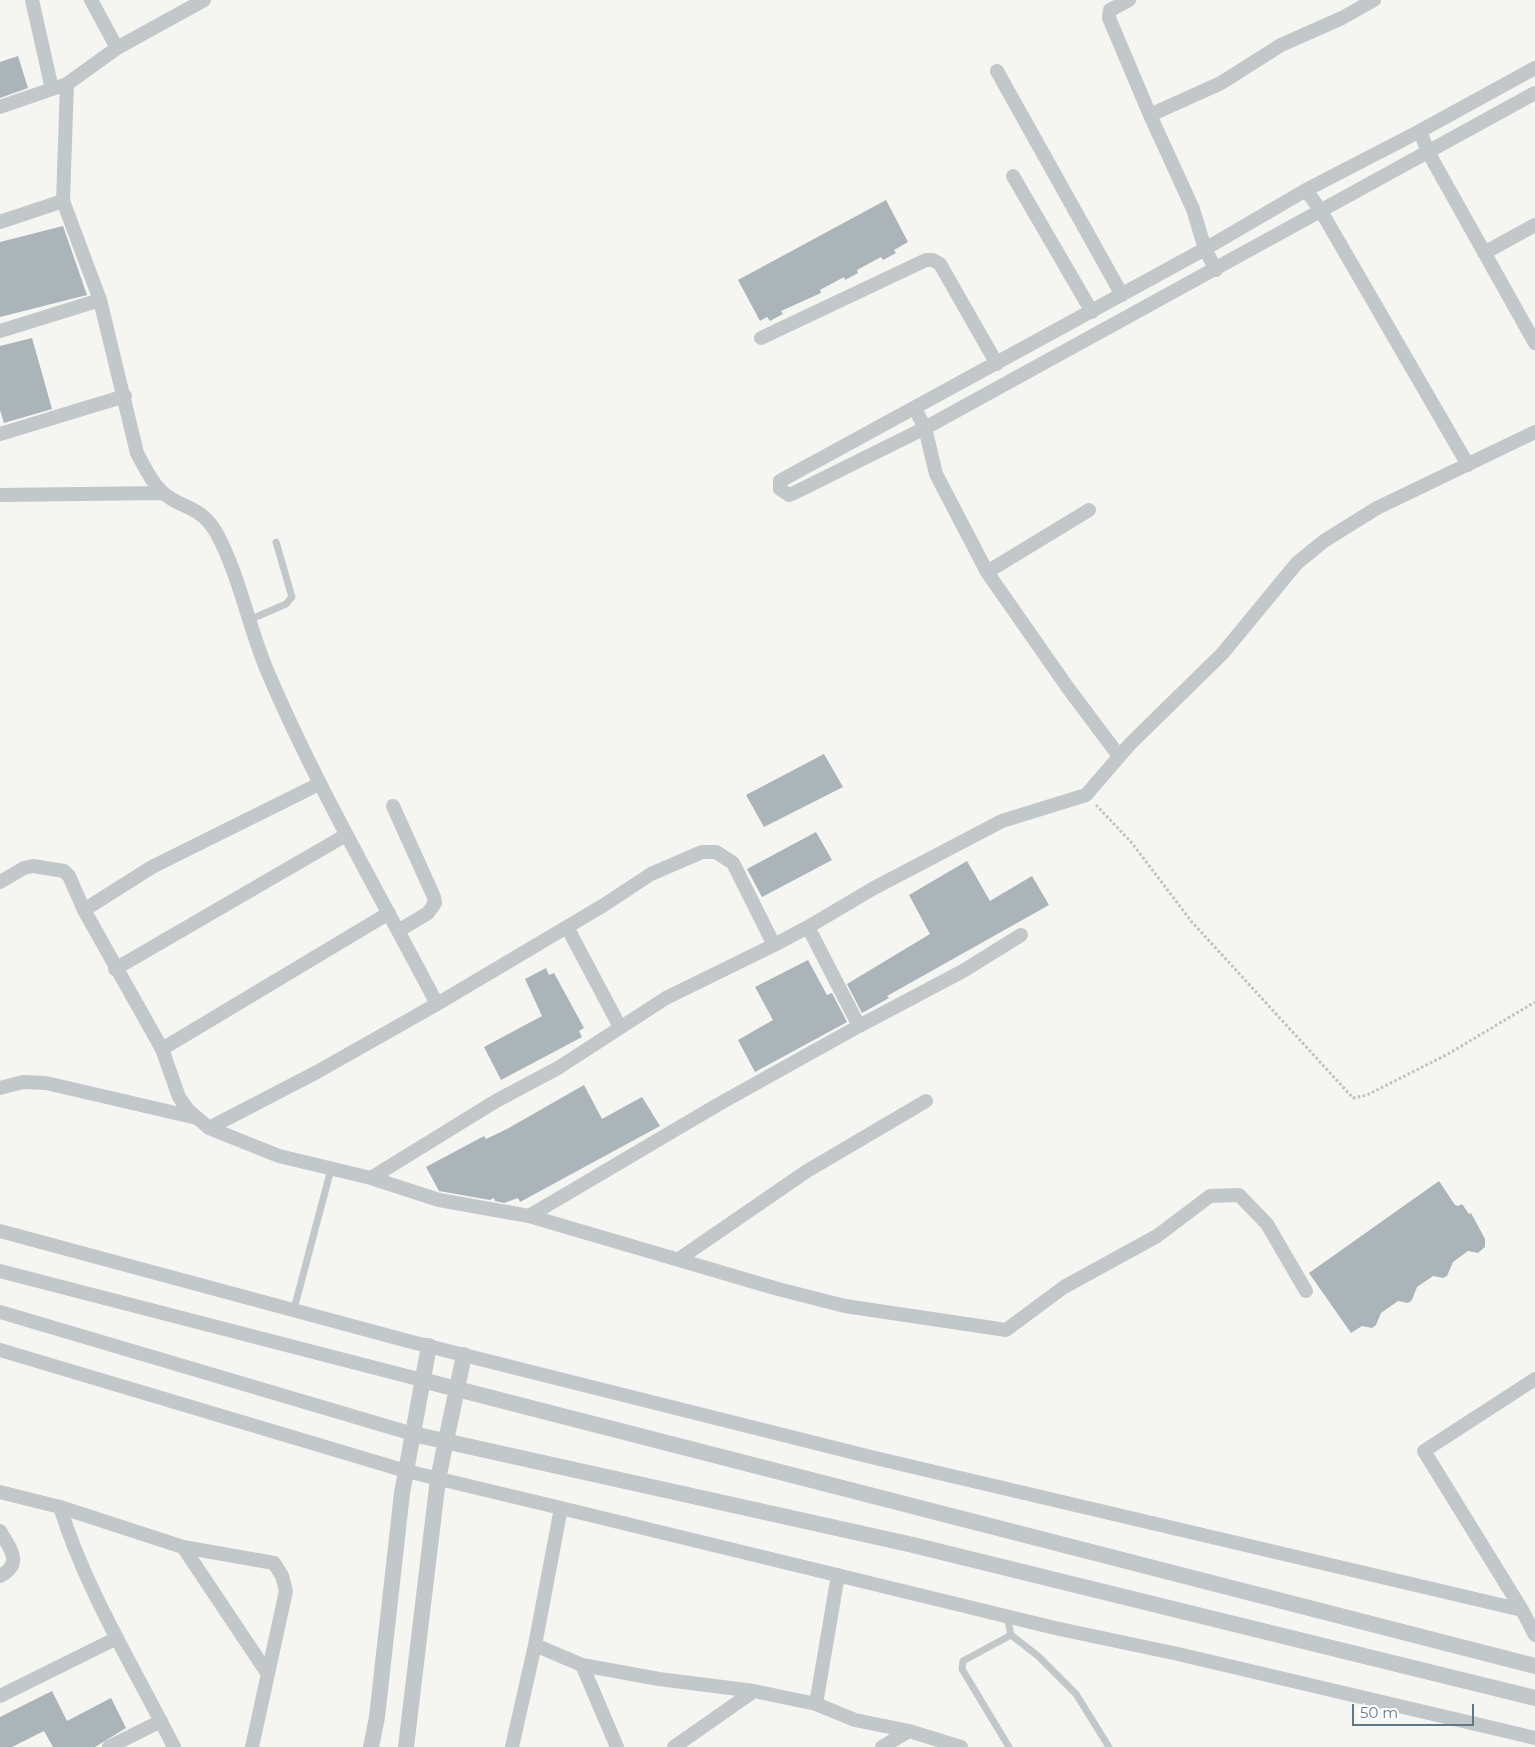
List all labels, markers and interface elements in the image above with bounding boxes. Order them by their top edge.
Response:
scale bar [1355,1694,1478,1726]
text: 50 m [1360,1703,1398,1722]

